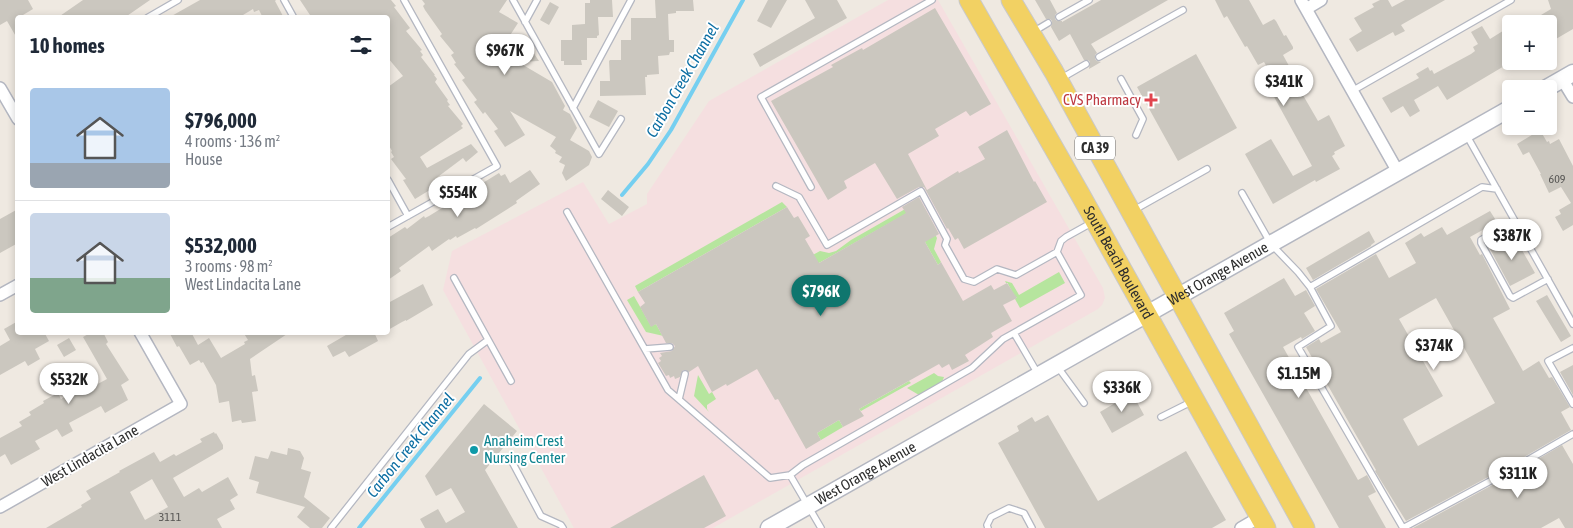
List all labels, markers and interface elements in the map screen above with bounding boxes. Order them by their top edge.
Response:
map controls [1502,15,1557,135]
button: + [1502,15,1557,70]
water label: Carbon Creek Channel [642,20,722,140]
icon: filters [347,31,375,59]
text: 10 homes [30,33,105,57]
pin: $967K [470,34,540,76]
text: $967K [486,41,524,59]
pin: $341K [1249,64,1319,107]
text: $341K [1265,72,1303,90]
button: − [1502,80,1557,135]
place label: CVS Pharmacy [1063,91,1141,108]
marker: CVS Pharmacy [1145,94,1157,106]
icon: home [70,108,130,168]
text: $796,000 [185,108,257,132]
text: 4 rooms · 136 m² [185,132,280,150]
road number: CA 39 [1075,136,1115,160]
text: House [185,150,222,168]
house number: 609 [1549,172,1566,186]
pin: $554K [423,176,493,218]
text: $554K [439,183,477,201]
street label: South Beach Boulevard [1080,203,1157,322]
pin: $387K [1477,218,1547,261]
text: $387K [1493,226,1531,244]
icon: home [70,233,130,293]
text: $532,000 [185,233,257,257]
street label: West Orange Avenue [1165,238,1271,309]
text: 3 rooms · 98 m² [185,257,273,275]
pin: $796K [786,274,856,317]
text: West Lindacita Lane [185,275,301,293]
text: $796K [802,282,840,300]
pin: $374K [1399,328,1469,371]
text: $374K [1415,336,1453,354]
pin: $1.15M [1258,356,1340,399]
pin: $532K [34,362,104,405]
text: $1.15M [1278,364,1320,382]
text: $532K [50,370,88,388]
pin: $336K [1087,370,1157,413]
text: $336K [1103,378,1141,396]
water label: Carbon Creek Channel [362,389,458,501]
street label: West Lindacita Lane [38,421,141,490]
place label: Anaheim Crest Nursing Center [484,432,566,466]
street label: West Orange Avenue [812,438,919,508]
marker: Anaheim Crest Nursing Center [468,444,480,456]
pin: $311K [1483,456,1553,499]
text: $311K [1499,464,1537,482]
house number: 3111 [159,510,182,524]

